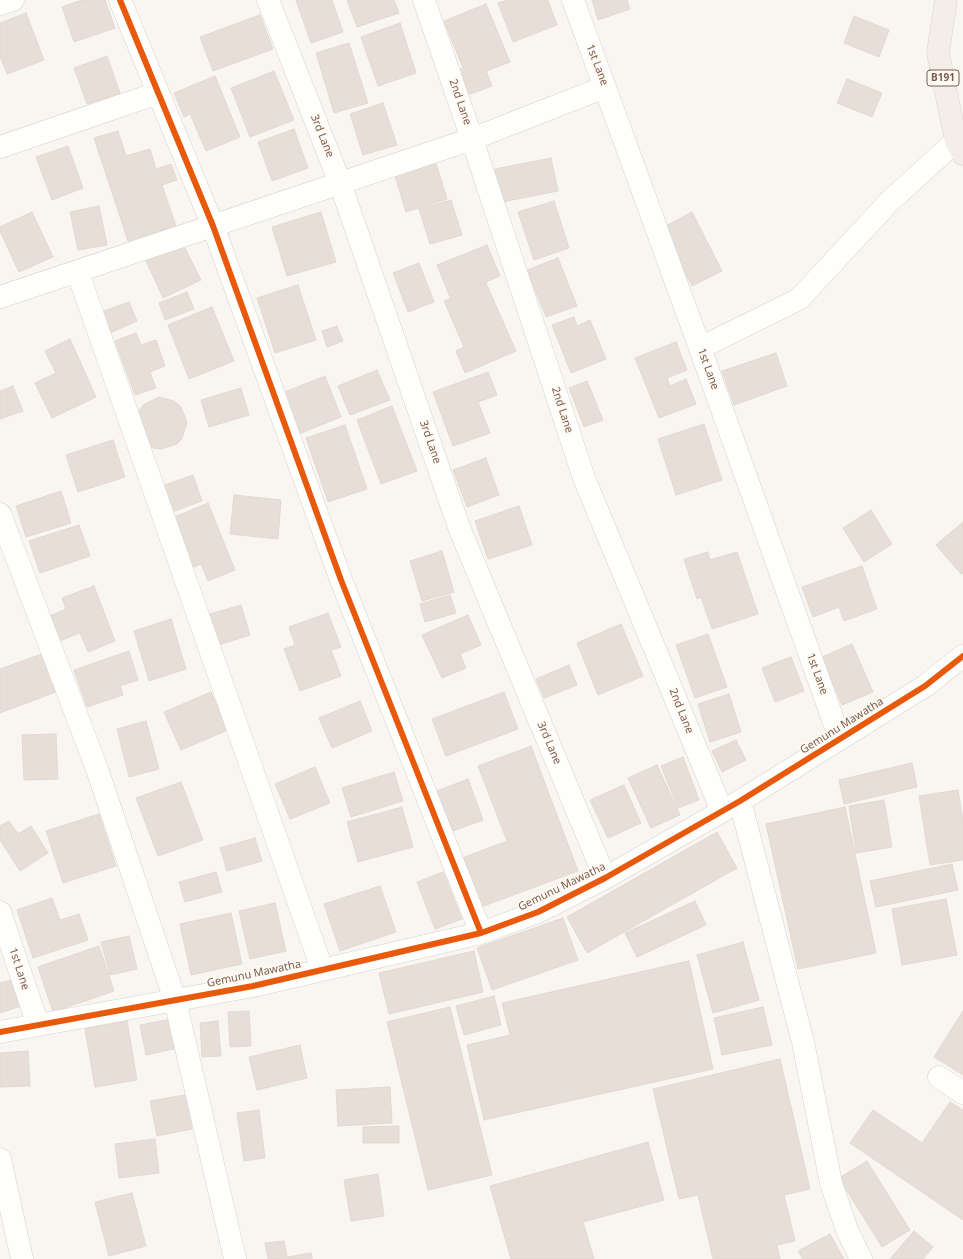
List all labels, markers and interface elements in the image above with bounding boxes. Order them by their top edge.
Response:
street label: 1st Lane [583,42,611,88]
road number: B191 [927,70,959,86]
street label: 2nd Lane [446,77,474,127]
street label: 3rd Lane [307,113,337,159]
street label: 1st Lane [694,346,722,392]
street label: 2nd Lane [548,385,576,435]
street label: 3rd Lane [416,418,444,466]
street label: 1st Lane [803,651,831,697]
street label: 2nd Lane [666,686,696,736]
street label: Gemunu Mawatha [798,695,886,757]
street label: 3rd Lane [534,720,564,766]
street label: Gemunu Mawatha [516,860,608,914]
street label: 1st Lane [6,946,32,992]
street label: Gemunu Mawatha [206,958,302,990]

